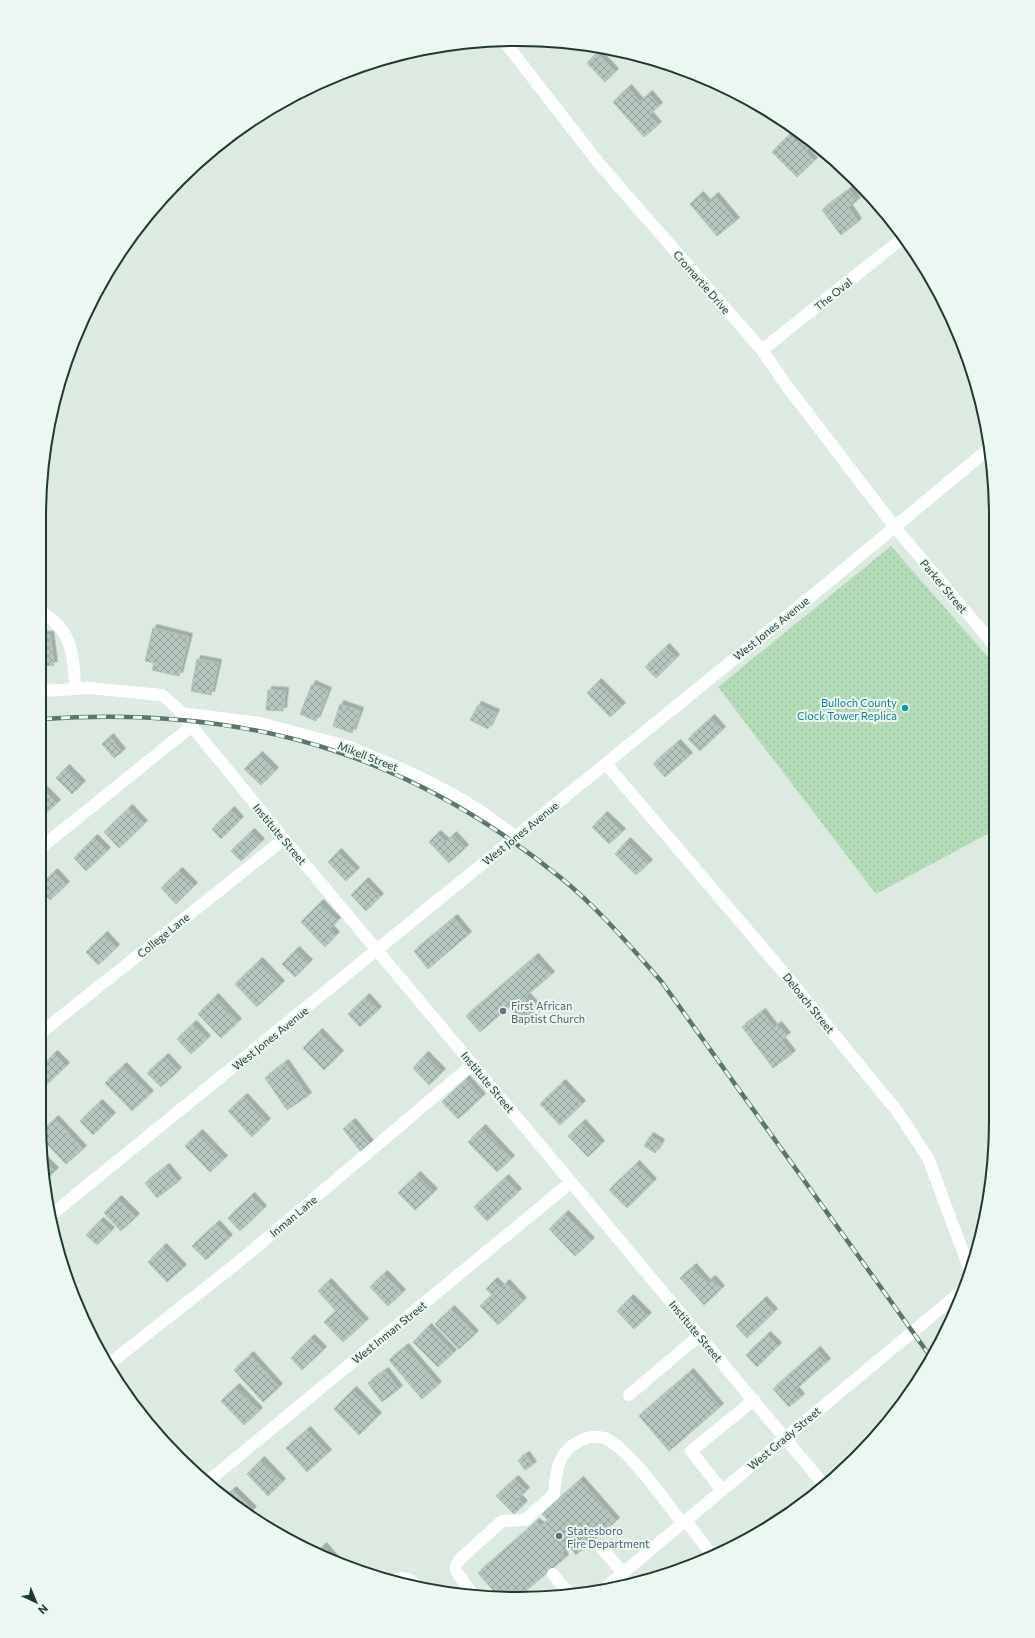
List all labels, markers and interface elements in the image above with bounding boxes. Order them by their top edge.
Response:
street label: Cromartie Drive [671,248,733,317]
street label: The Oval [812,275,854,313]
street label: Parker Street [918,556,971,616]
street label: West Jones Avenue [731,593,812,663]
place label: Bulloch County Clock Tower Replica [797,696,897,722]
marker: Bulloch County Clock Tower Replica [900,703,910,713]
street label: Mikell Street [336,739,400,774]
street label: West Jones Avenue [480,798,561,868]
street label: Institute Street [251,801,310,868]
street label: College Lane [134,910,192,960]
street label: Deloach Street [781,970,838,1036]
place label: First African Baptist Church [511,999,585,1025]
street label: West Jones Avenue [230,1003,311,1073]
marker: First African Baptist Church [498,1006,508,1016]
street label: Institute Street [459,1049,518,1116]
street label: Inman Lane [267,1192,319,1239]
street label: West Inman Street [349,1298,429,1366]
street label: Institute Street [667,1298,726,1365]
street label: West Grady Street [745,1403,823,1472]
place label: Statesboro Fire Department [567,1524,650,1550]
marker: Statesboro Fire Department [554,1531,564,1541]
north arrow [16,1582,56,1622]
text: N [36,1602,51,1617]

